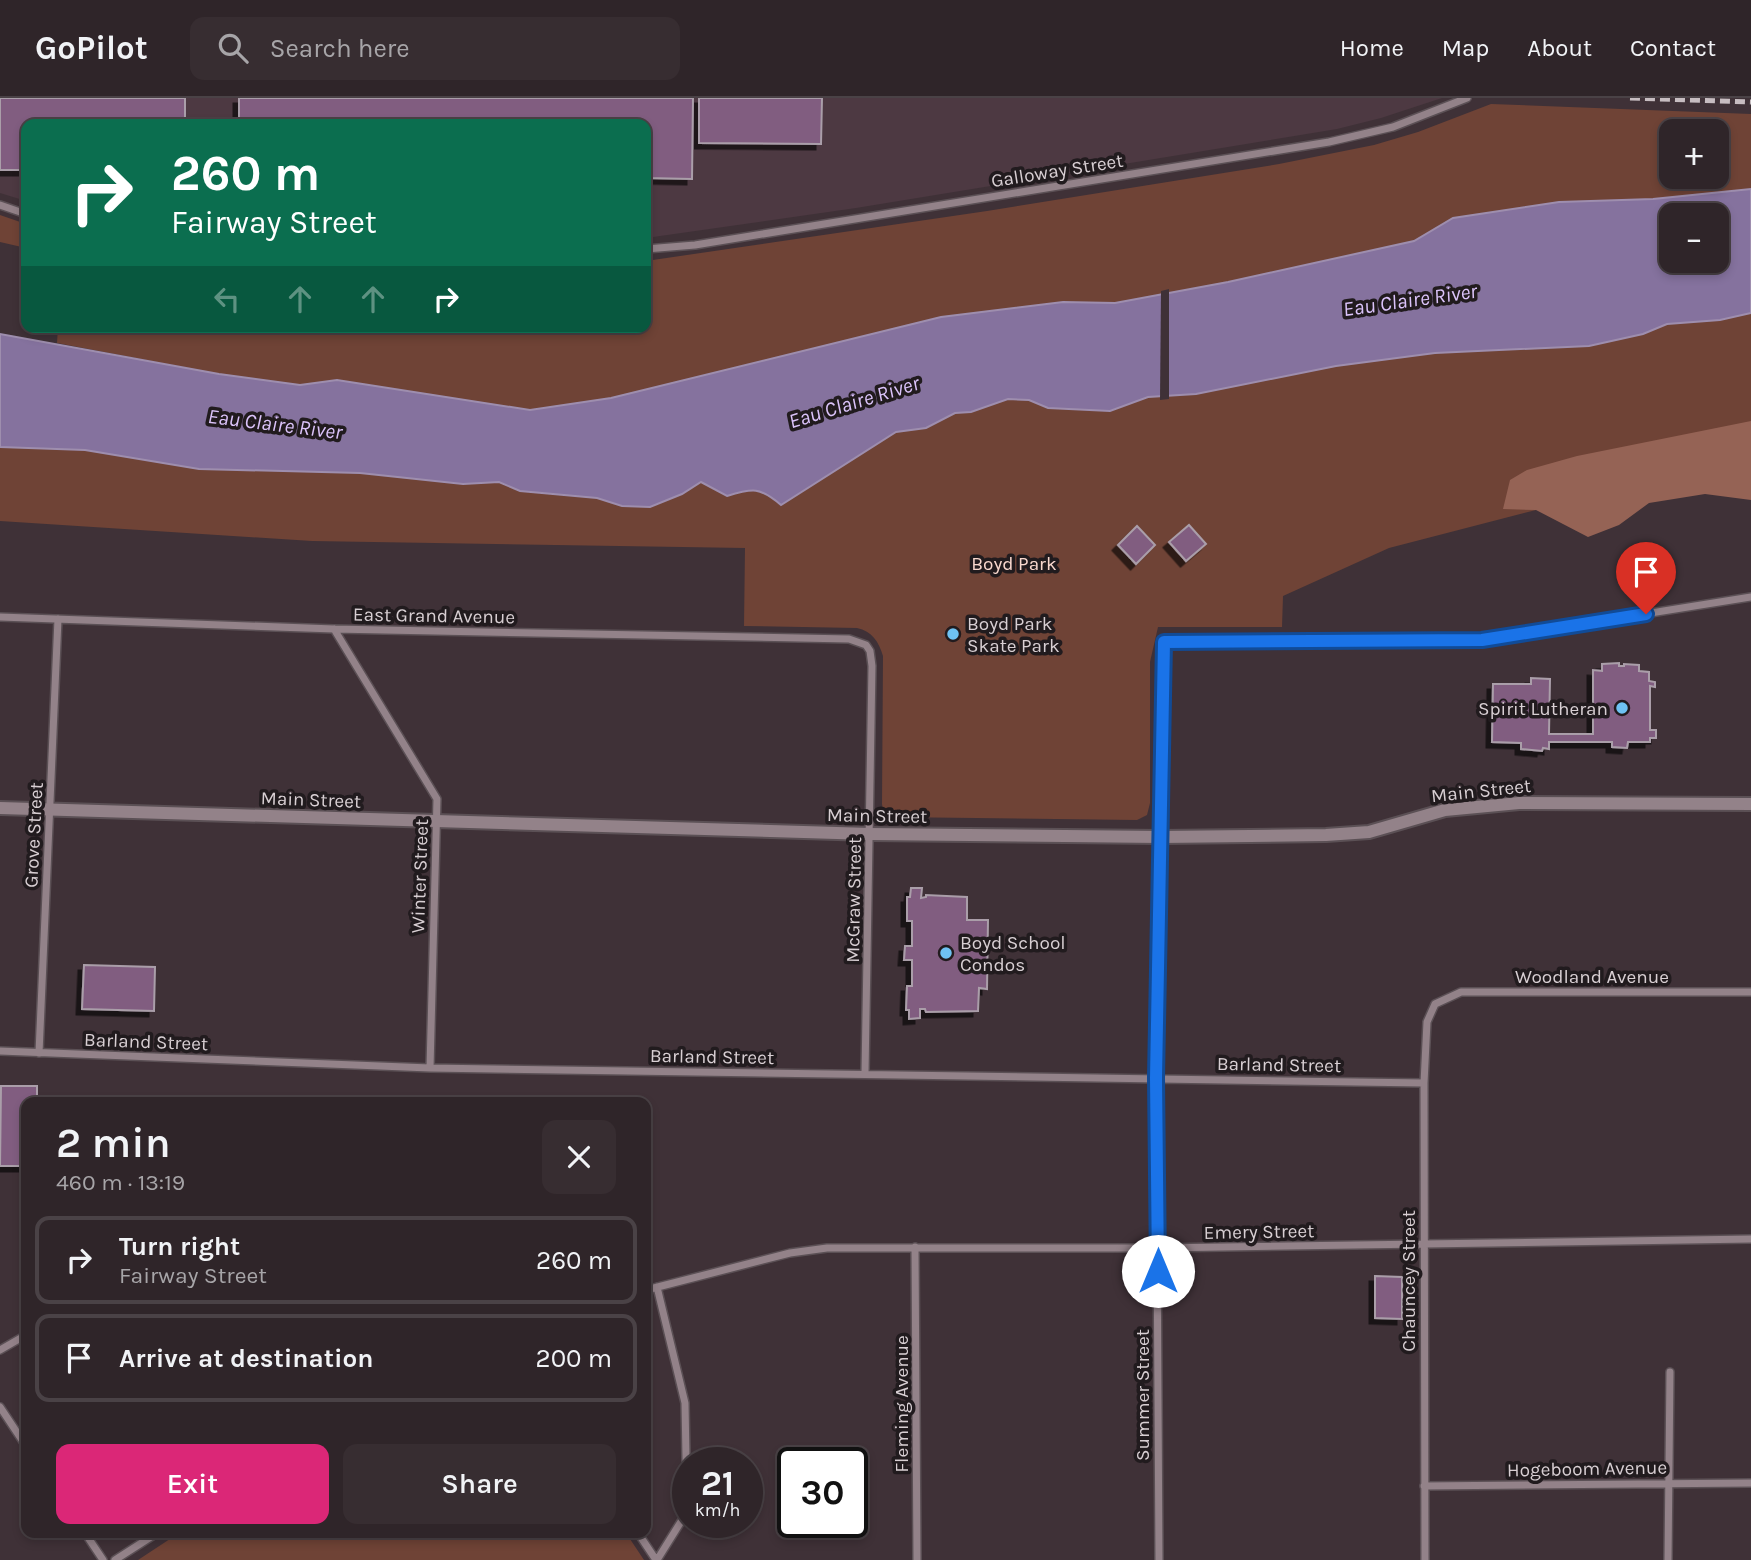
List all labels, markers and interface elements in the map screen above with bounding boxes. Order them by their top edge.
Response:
search box [190,17,680,80]
text: GoPilot [35,29,148,67]
icon: search [214,29,252,67]
text: Search here [270,33,410,64]
text: Home [1340,34,1404,62]
text: Map [1442,34,1489,62]
text: About [1527,34,1592,62]
text: Contact [1630,34,1716,62]
map controls [1659,119,1729,273]
button: + [1659,119,1729,189]
text: 260 m [171,145,320,202]
icon: right [56,147,147,238]
street label: Galloway Street [990,150,1125,192]
button: − [1659,203,1729,273]
text: Fairway Street [171,204,377,241]
water label: Eau Claire River [1341,279,1479,321]
icon: left [208,280,246,318]
icon: ahead [281,280,319,318]
icon: ahead [354,280,392,318]
icon: right [427,280,465,318]
water label: Eau Claire River [786,371,923,433]
water label: Eau Claire River [206,404,344,444]
pin [1616,542,1676,614]
park label: Boyd Park [971,553,1057,575]
icon: arrive [1627,553,1665,591]
street label: East Grand Avenue [353,604,515,628]
place label: Boyd Park Skate Park [967,613,1060,657]
marker: Boyd Park Skate Park [945,626,961,642]
place label: Spirit Lutheran [1478,698,1608,720]
marker: Spirit Lutheran [1614,700,1630,716]
street label: Main Street [1430,775,1532,807]
street label: Grove Street [20,782,48,888]
street label: Main Street [260,787,361,813]
street label: Main Street [827,804,927,828]
street label: Winter Street [407,818,433,934]
street label: McGraw Street [842,837,866,963]
place label: Boyd School Condos [960,932,1066,976]
marker: Boyd School Condos [938,945,954,961]
street label: Woodland Avenue [1515,966,1669,988]
street label: Barland Street [83,1029,208,1055]
street label: Barland Street [650,1045,774,1069]
street label: Barland Street [1217,1053,1341,1077]
text: 2 min [56,1118,171,1168]
button: close [542,1120,616,1194]
text: 460 m · 13:19 [56,1169,185,1196]
street label: Chauncey Street [1398,1210,1420,1352]
street label: Emery Street [1204,1220,1314,1244]
text: Turn right [119,1231,240,1262]
position arrow [1121,1234,1195,1308]
icon: right [60,1241,98,1279]
text: 260 m [536,1245,612,1276]
text: Fairway Street [119,1262,267,1289]
street label: Summer Street [1132,1329,1154,1461]
street label: Fleming Avenue [891,1335,913,1473]
icon: arrive [60,1339,98,1377]
text: Arrive at destination [119,1343,373,1374]
text: 200 m [536,1343,612,1374]
button: Exit [56,1444,329,1524]
button: Share [343,1444,616,1524]
speed limit sign: 30 [777,1447,868,1538]
street label: Hogeboom Avenue [1507,1457,1667,1481]
text: 21 [701,1463,734,1504]
text: km/h [695,1499,740,1521]

